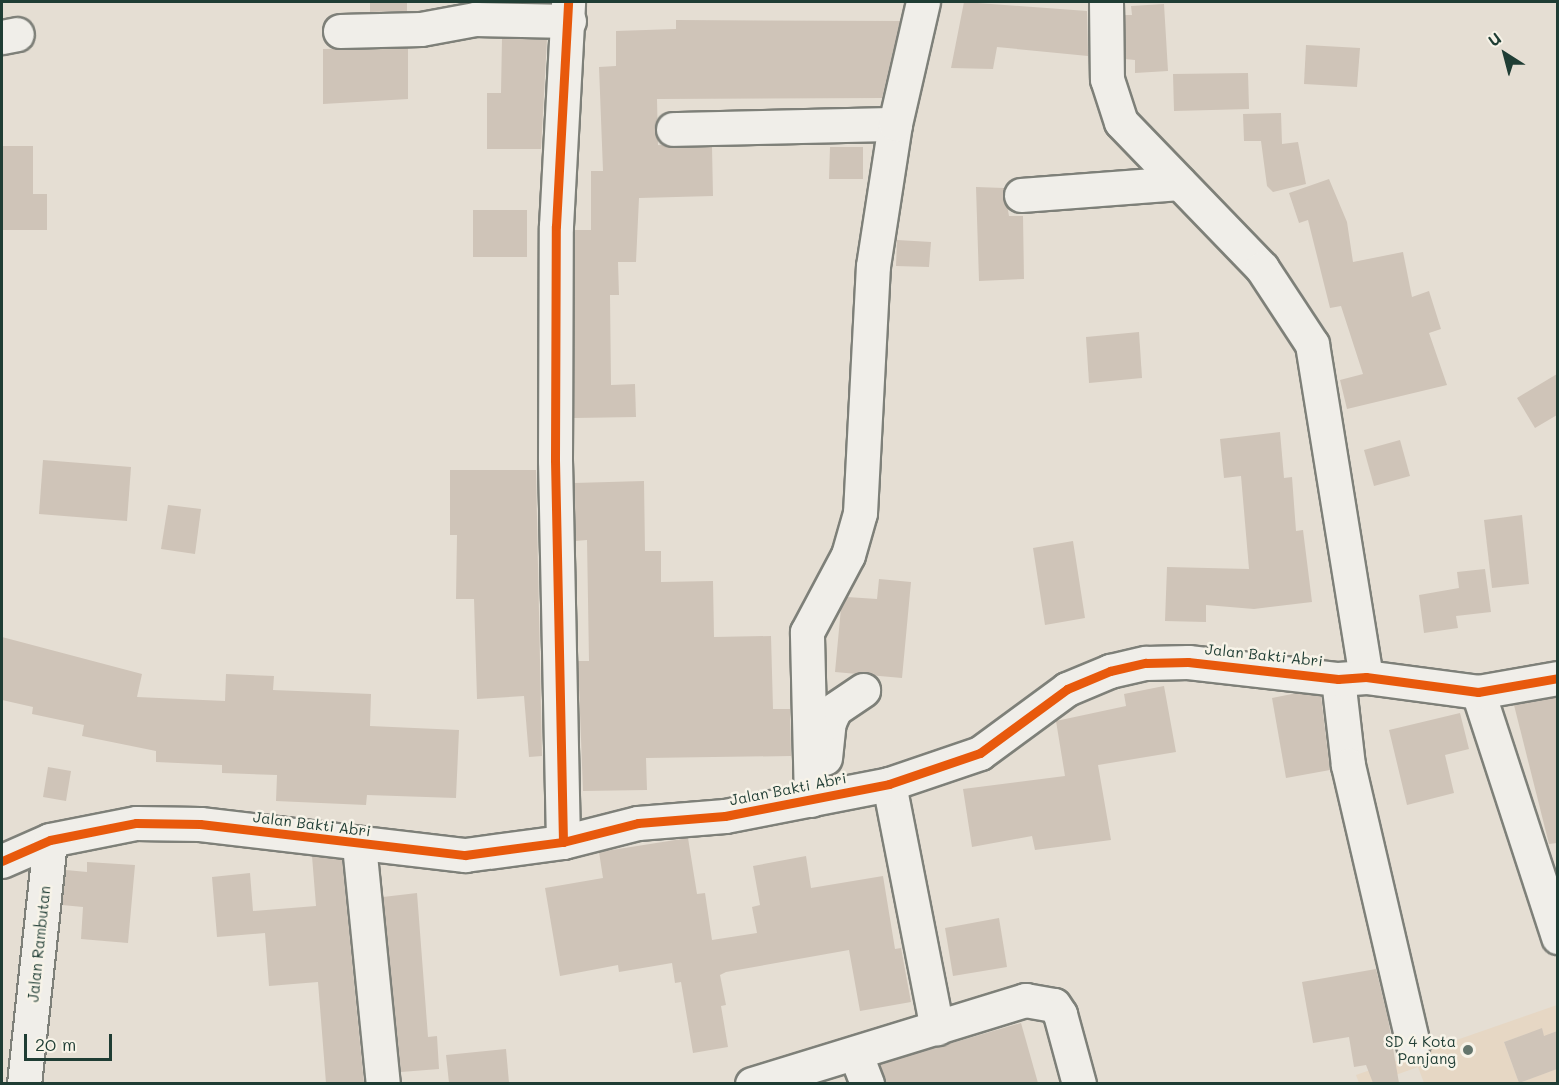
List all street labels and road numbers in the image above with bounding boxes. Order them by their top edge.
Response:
street label: Jalan Bakti Abri [1204,640,1324,670]
street label: Jalan Bakti Abri [728,769,848,809]
street label: Jalan Bakti Abri [252,808,372,840]
street label: Jalan Rambutan [24,885,54,1003]

